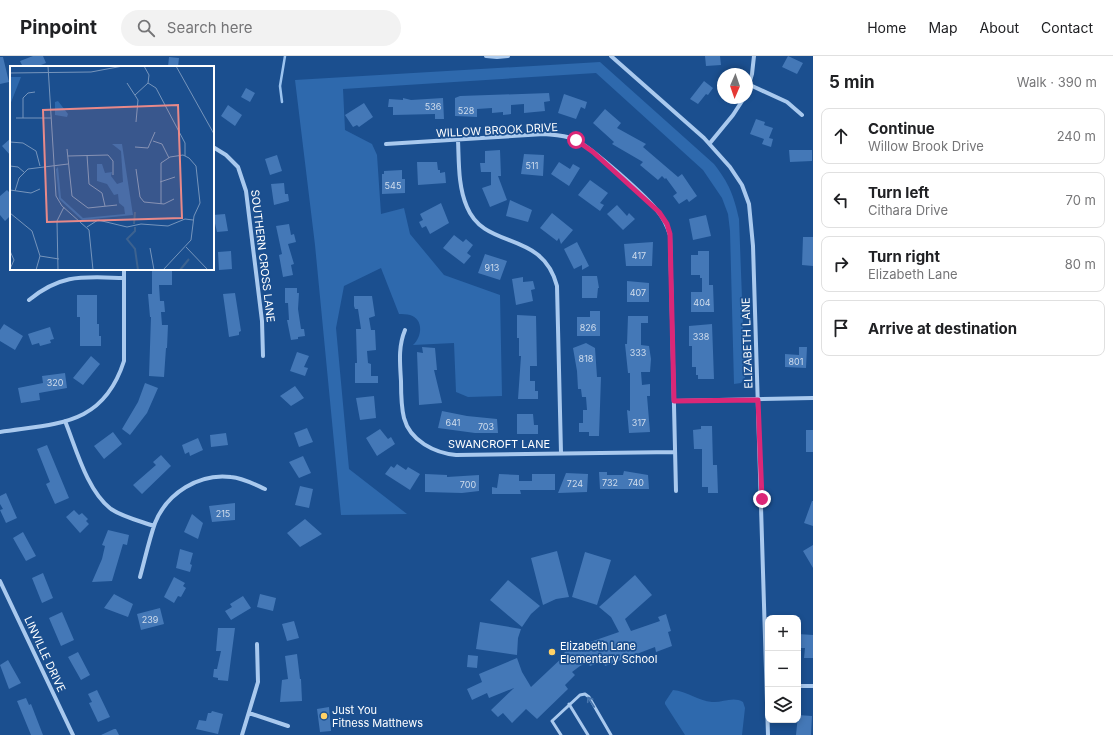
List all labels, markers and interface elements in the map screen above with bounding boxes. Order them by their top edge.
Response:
search box [121,10,401,46]
text: Pinpoint [20,16,97,39]
icon: search [135,17,157,39]
text: Search here [167,18,253,37]
text: Home [867,19,906,36]
text: Map [928,19,958,36]
text: About [980,19,1019,36]
text: Contact [1041,19,1093,36]
inset map [10,66,214,270]
north arrow [717,68,753,104]
text: 5 min [829,72,875,92]
text: Walk · 390 m [1017,74,1097,90]
house number: 536 [425,101,442,112]
house number: 528 [458,105,475,116]
text: Continue [868,119,935,138]
street label: WILLOW BROOK DRIVE [436,120,558,140]
icon: ahead [830,125,852,147]
text: 240 m [1057,128,1096,144]
route start [567,131,585,149]
text: Willow Brook Drive [868,138,984,154]
house number: 511 [526,160,538,171]
house number: 545 [385,180,401,191]
text: Turn left [868,183,929,202]
street label: SOUTHERN CROSS LANE [248,189,278,323]
icon: left [830,189,852,211]
text: 70 m [1066,192,1096,208]
text: Cithara Drive [868,202,948,218]
text: Turn right [868,247,940,266]
house number: 417 [632,250,646,261]
icon: right [830,253,852,275]
text: 80 m [1065,256,1096,272]
house number: 913 [485,262,500,273]
text: Elizabeth Lane [868,266,958,282]
house number: 407 [630,287,646,298]
house number: 404 [693,297,711,308]
street label: ELIZABETH LANE [738,297,756,389]
icon: arrive [830,317,852,339]
text: Arrive at destination [868,319,1017,338]
house number: 826 [580,322,597,333]
house number: 338 [693,331,710,342]
house number: 333 [630,347,647,358]
house number: 818 [579,353,594,364]
house number: 801 [789,356,803,367]
house number: 320 [47,377,64,388]
house number: 641 [446,417,460,428]
house number: 317 [632,417,646,428]
house number: 703 [478,421,495,432]
street label: SWANCROFT LANE [448,437,550,451]
house number: 732 [602,477,618,488]
house number: 740 [628,477,644,488]
house number: 724 [567,478,583,489]
house number: 700 [460,479,476,490]
route end [753,490,771,508]
house number: 215 [216,508,230,519]
street label: LINVILLE DRIVE [21,614,69,694]
house number: 239 [142,614,159,625]
map controls [765,615,801,723]
button: + [765,615,801,651]
place label: Elizabeth Lane Elementary School [560,639,657,666]
marker: Elizabeth Lane Elementary School [547,647,557,657]
button: − [765,651,801,687]
button: layers [765,687,801,723]
one-way arrow [587,697,595,708]
place label: Just You Fitness Matthews [332,703,423,730]
marker: Just You Fitness Matthews [319,711,329,721]

